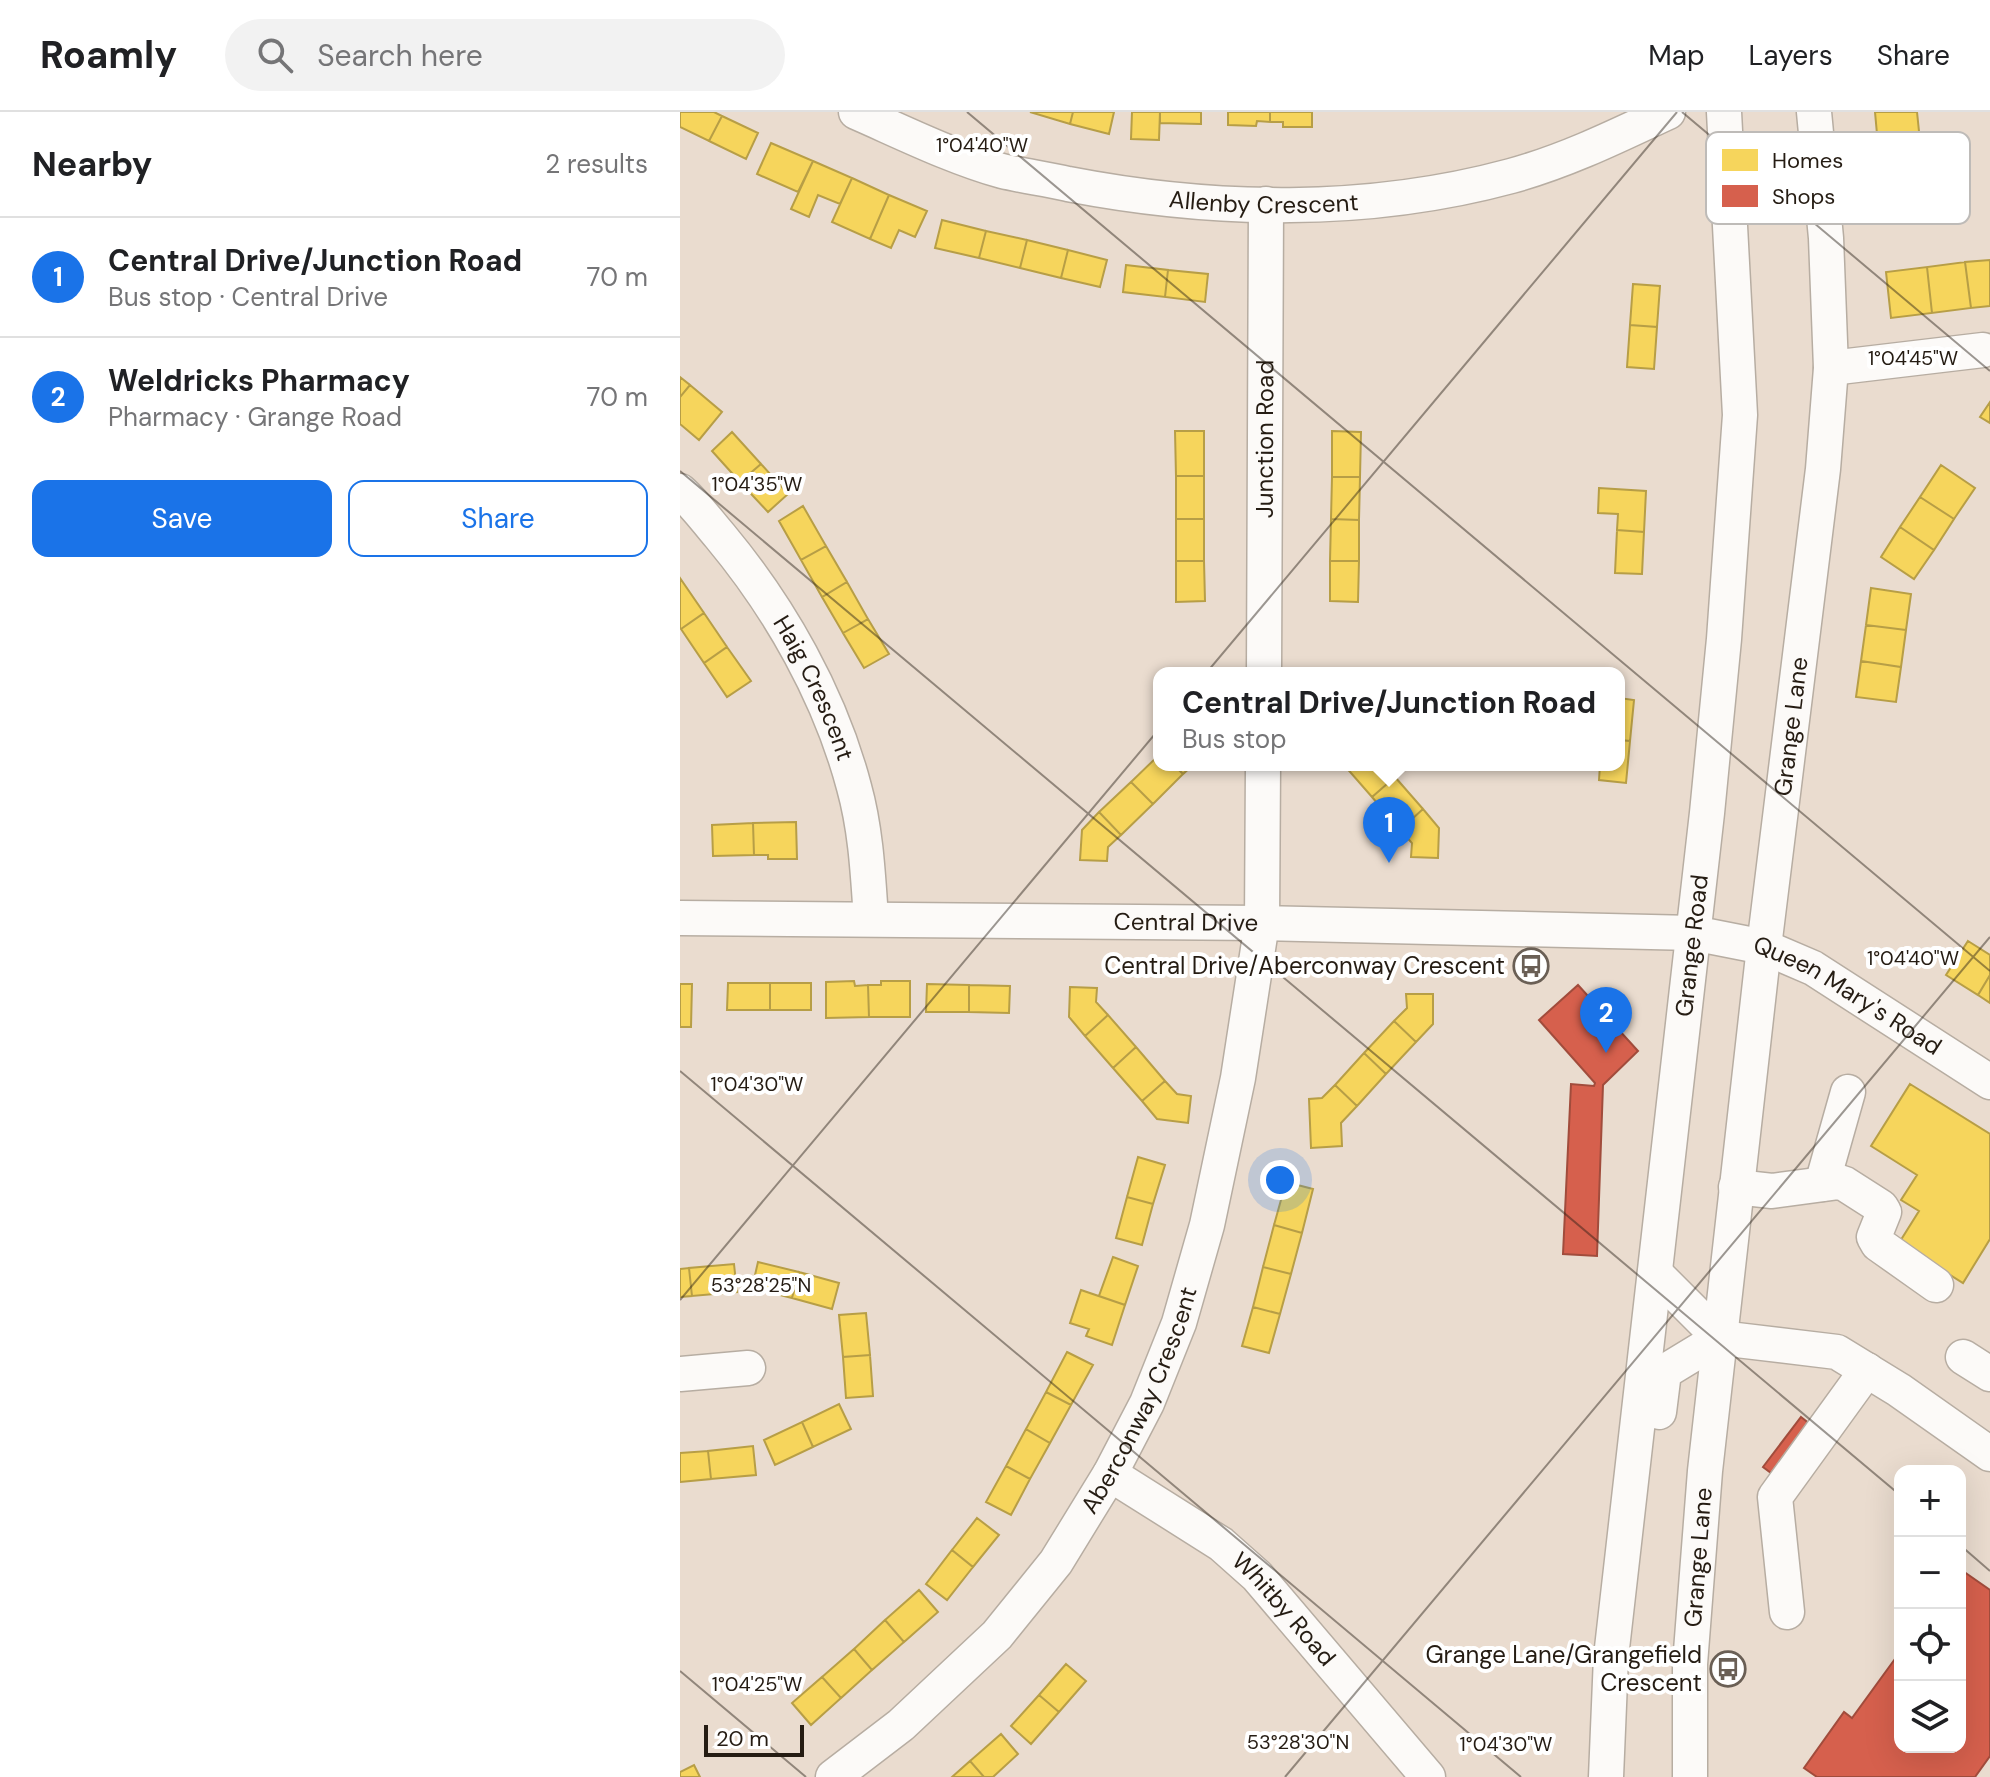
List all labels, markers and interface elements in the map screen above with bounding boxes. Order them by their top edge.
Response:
search box [225,19,785,91]
text: Roamly [40,30,177,80]
icon: search [253,33,297,77]
text: Search here [317,36,483,75]
text: Map [1648,37,1705,74]
text: Layers [1749,37,1833,74]
text: Share [1877,37,1950,74]
text: 1°04'40"W [936,132,1028,158]
legend [1706,132,1970,224]
text: Nearby [32,142,152,187]
text: Homes [1772,146,1843,175]
text: 2 results [545,147,648,181]
text: Shops [1772,182,1835,211]
street label: Allenby Crescent [1168,183,1360,220]
text: Central Drive/Junction Road [108,241,522,280]
text: 1 [53,260,63,294]
text: 70 m [587,260,648,294]
text: Bus stop · Central Drive [108,280,388,314]
text: 1°04'45"W [1868,345,1958,371]
street label: Junction Road [1249,360,1280,518]
text: Weldricks Pharmacy [108,361,410,400]
text: 2 [50,380,66,414]
text: 70 m [587,380,648,414]
text: Pharmacy · Grange Road [108,400,402,434]
text: 1°04'35"W [712,471,802,497]
button: Save [32,480,332,557]
button: Share [348,480,648,557]
street label: Haig Crescent [767,610,861,764]
street label: Grange Lane [1767,655,1815,798]
popup [1153,667,1625,771]
text: Central Drive/Junction Road [1182,683,1596,722]
text: Bus stop [1182,722,1286,756]
pin: 1 [1363,797,1415,863]
street label: Grange Road [1668,873,1715,1018]
street label: Central Drive [1114,906,1258,938]
street label: Queen Mary's Road [1751,929,1948,1062]
text: 1°04'40"W [1867,945,1959,971]
bus stop icon: Central Drive/Aberconway Crescent [1512,947,1550,985]
place label: Central Drive/Aberconway Crescent [1104,950,1505,981]
pin: 2 [1580,987,1632,1053]
text: 1°04'30"W [711,1071,803,1097]
your location [1260,1160,1300,1200]
text: 53°28'25"N [711,1272,811,1298]
street label: Aberconway Crescent [1073,1283,1204,1519]
map controls [1894,1465,1966,1753]
button: + [1894,1465,1966,1537]
street label: Grange Lane [1677,1486,1719,1628]
button: − [1894,1537,1966,1609]
street label: Whitby Road [1226,1545,1343,1672]
button: locate [1894,1609,1966,1681]
place label: Grange Lane/Grangefield Crescent [1425,1639,1702,1698]
bus stop icon: Grange Lane/Grangefield Crescent [1709,1650,1747,1688]
text: 1°04'25"W [712,1671,802,1697]
button: layers [1894,1681,1966,1753]
scale bar [704,1721,804,1757]
text: 20 m [716,1724,769,1753]
text: 53°28'30"N [1247,1729,1349,1755]
text: 1°04'30"W [1460,1731,1552,1757]

